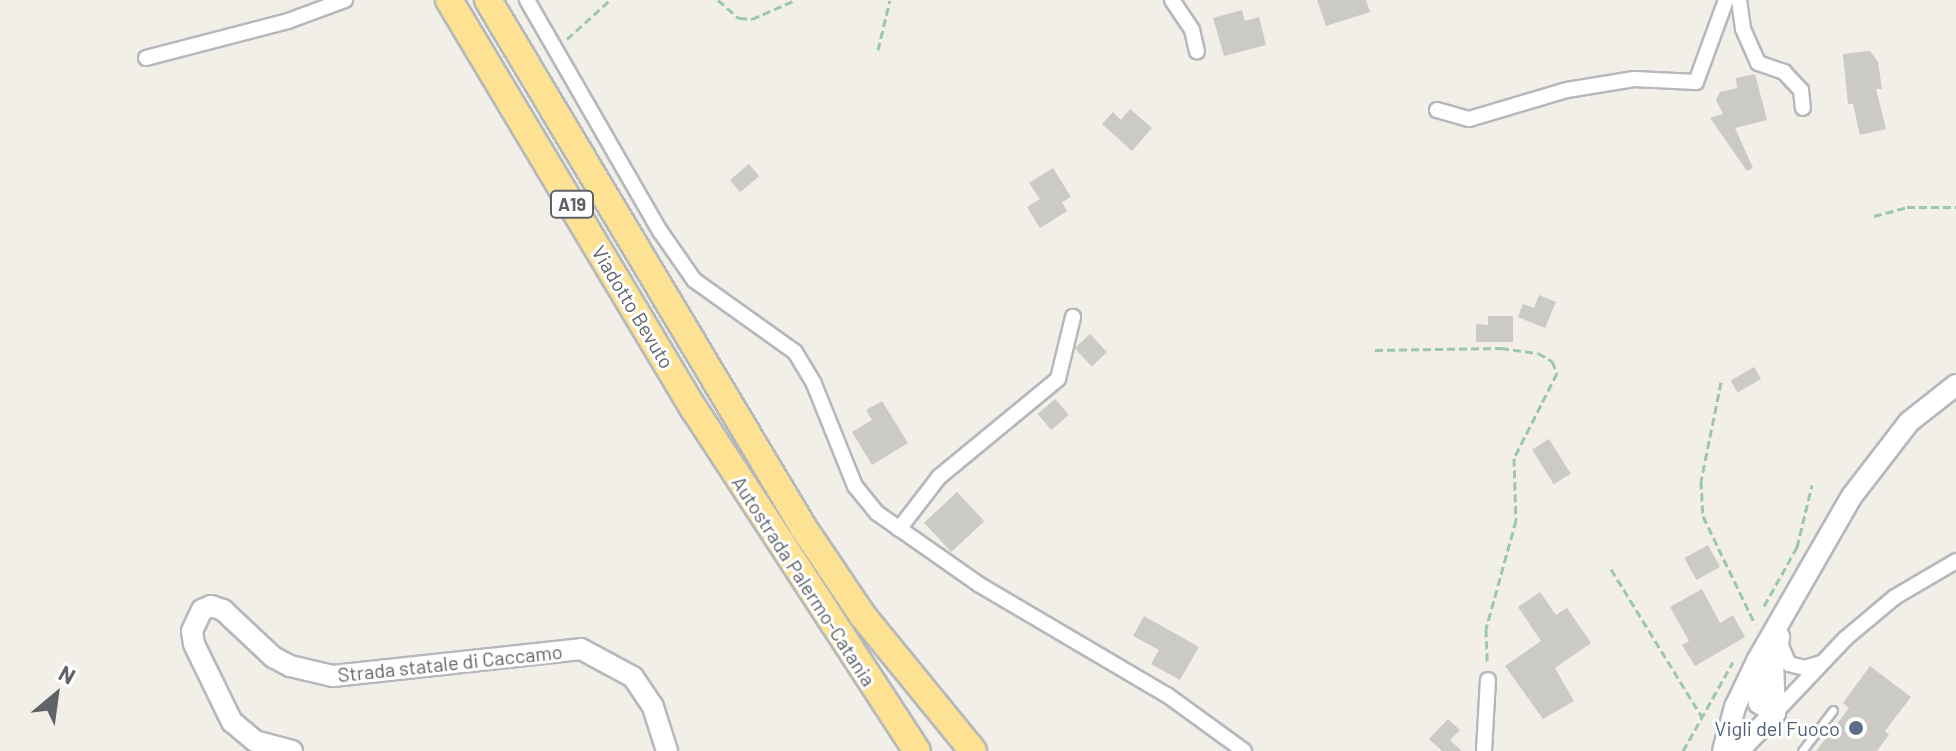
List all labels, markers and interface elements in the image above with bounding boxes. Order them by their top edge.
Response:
road number: A19 [548,190,596,218]
street label: Viadotto Bevuto [587,241,679,373]
street label: Autostrada Palermo-Catania [727,471,881,691]
street label: Strada statale di Caccamo [336,639,564,687]
north arrow [16,655,96,735]
text: N [55,659,80,689]
place label: Vigli del Fuoco [1715,716,1840,740]
marker: Vigli del Fuoco [1847,719,1865,737]

